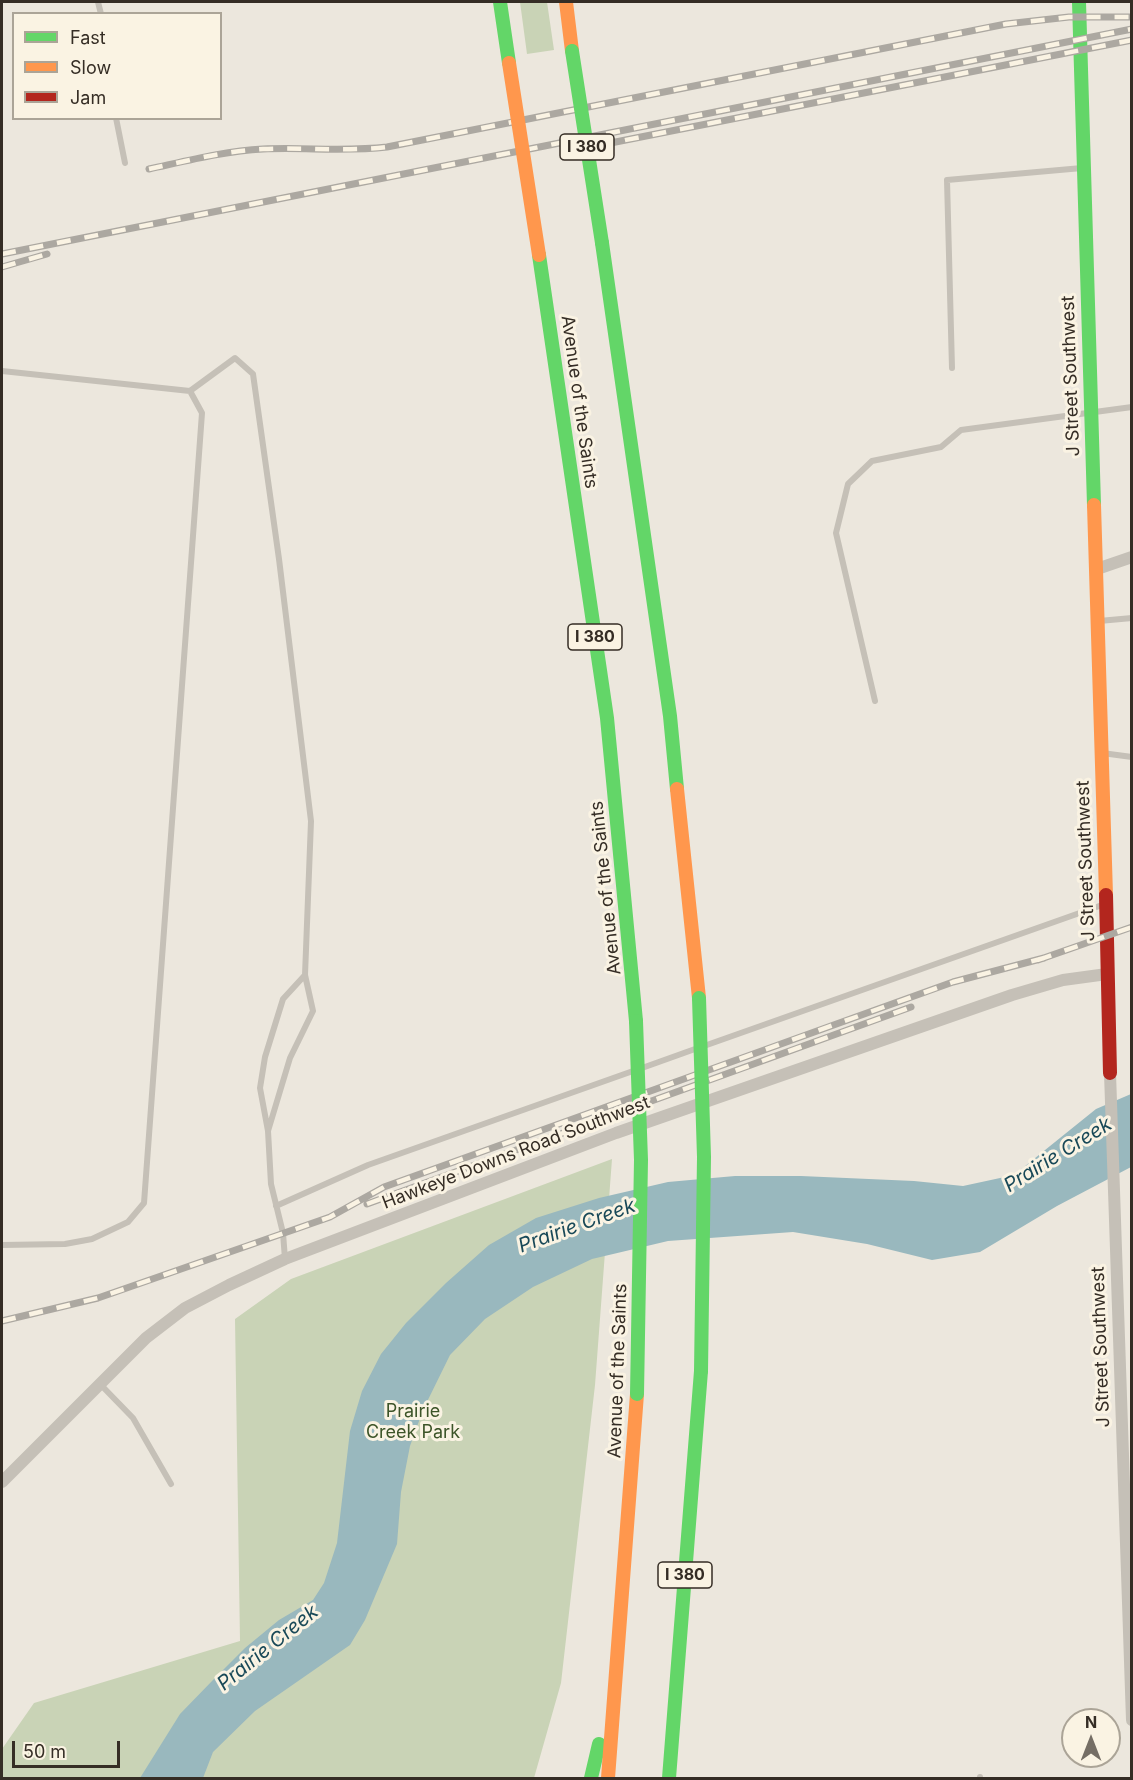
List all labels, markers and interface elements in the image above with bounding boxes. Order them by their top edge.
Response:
legend [12,12,222,120]
text: Fast [70,27,106,48]
text: Slow [70,57,111,78]
text: Jam [70,87,106,108]
road number: I 380 [560,134,614,160]
street label: J Street Southwest [1057,295,1085,457]
street label: Avenue of the Saints [556,314,602,490]
road number: I 380 [568,624,622,650]
street label: J Street Southwest [1072,780,1100,942]
street label: Avenue of the Saints [586,800,626,976]
street label: Hawkeye Downs Road Southwest [379,1092,653,1214]
water label: Prairie Creek [1000,1112,1116,1198]
water label: Prairie Creek [515,1194,639,1258]
street label: J Street Southwest [1087,1266,1115,1428]
street label: Avenue of the Saints [604,1283,632,1459]
park label: Prairie Creek Park [366,1401,460,1444]
road number: I 380 [658,1562,712,1588]
water label: Prairie Creek [213,1600,323,1696]
north arrow [1061,1708,1121,1768]
text: N [1085,1712,1097,1732]
scale bar [15,1729,123,1767]
text: 50 m [23,1741,66,1762]

